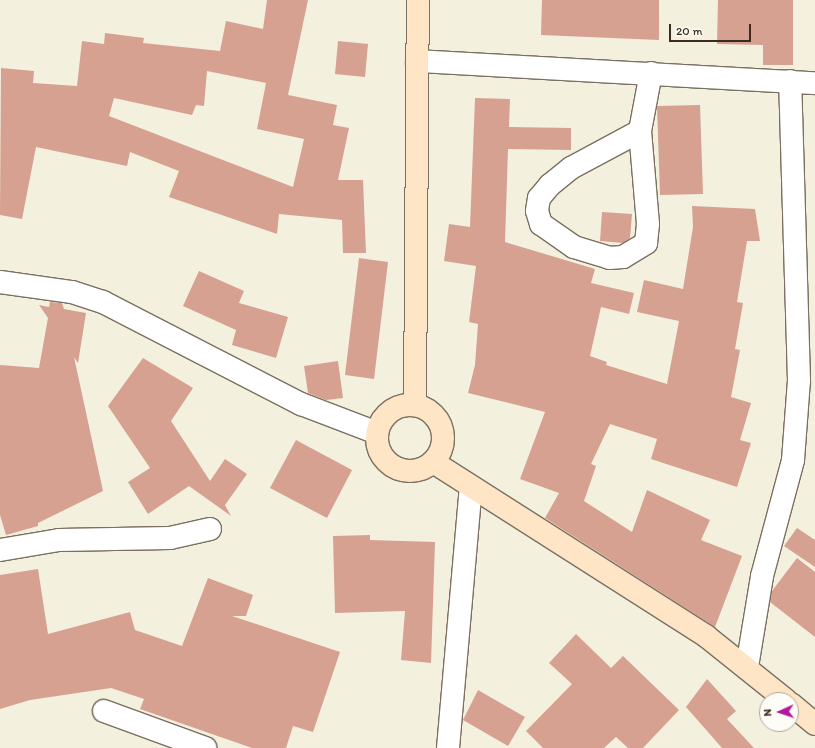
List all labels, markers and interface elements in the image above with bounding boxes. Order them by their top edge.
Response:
scale bar [671,16,753,42]
text: 20 m [676,24,703,38]
north arrow [759,692,799,732]
text: N [761,709,774,717]

